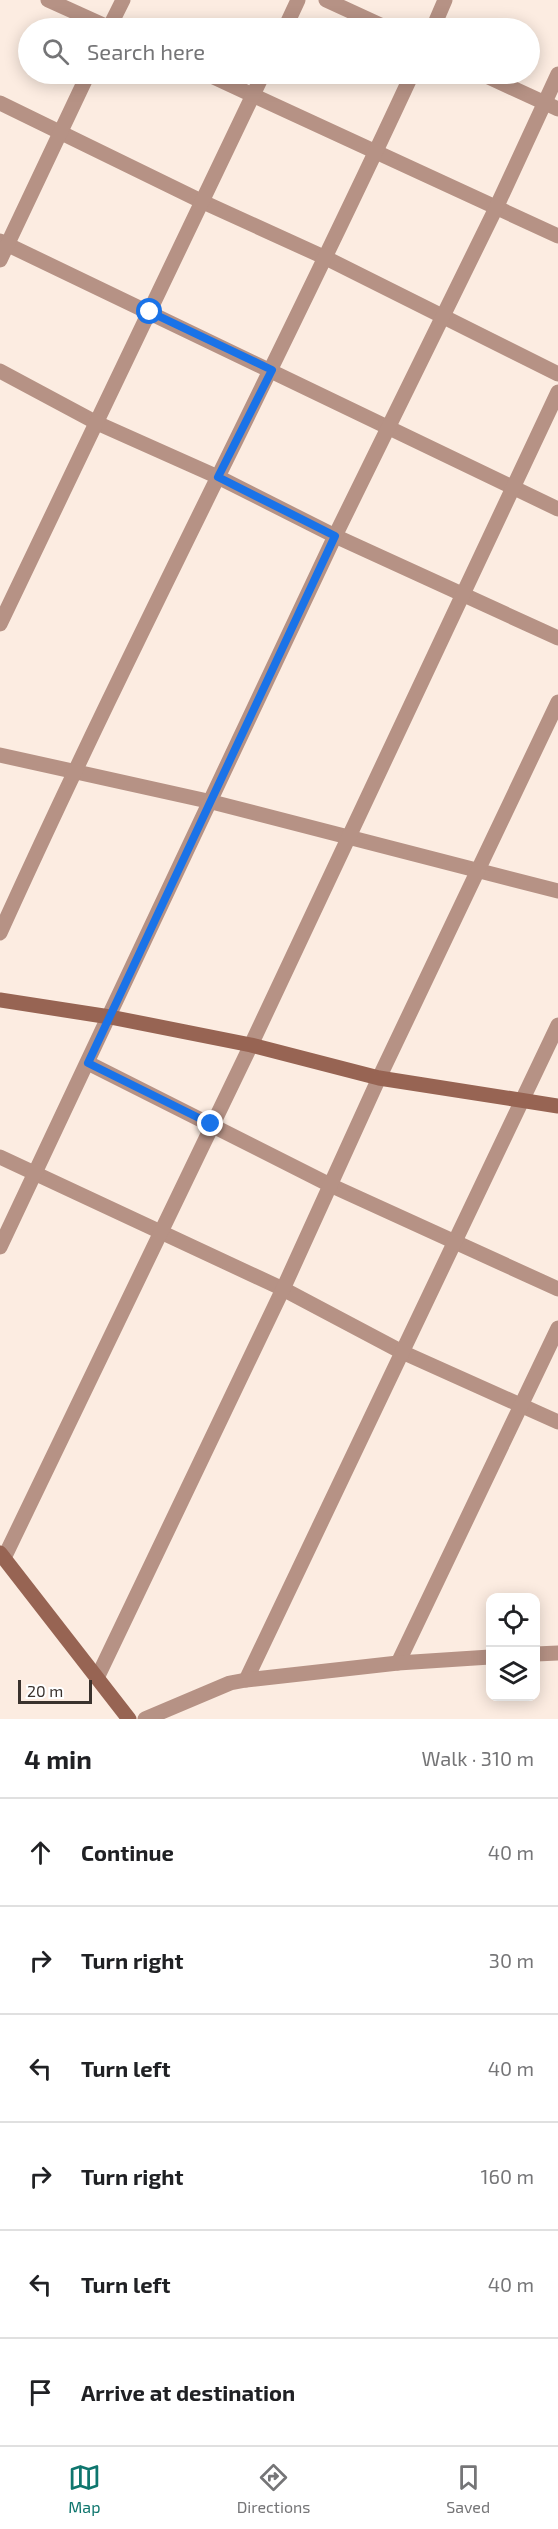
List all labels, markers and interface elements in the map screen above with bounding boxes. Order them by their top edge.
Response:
search box [18,18,540,84]
icon: search [39,35,72,68]
text: Search here [87,38,205,64]
route start [136,298,162,324]
route end [197,1110,223,1136]
map controls [486,1593,540,1701]
button: locate [486,1593,540,1647]
button: layers [486,1647,540,1701]
scale bar [18,1677,92,1704]
text: 20 m [27,1681,63,1700]
text: 4 min [24,1743,92,1774]
text: Walk · 310 m [422,1746,534,1770]
icon: ahead [24,1836,57,1869]
text: Continue [81,1839,174,1865]
text: 40 m [488,1840,534,1864]
icon: right [24,1944,57,1977]
text: Turn right [81,1947,183,1973]
text: 30 m [489,1948,534,1972]
icon: left [24,2052,57,2085]
text: Turn left [81,2055,170,2081]
text: 40 m [488,2056,534,2080]
icon: right [24,2160,57,2193]
text: Turn right [81,2163,183,2189]
text: 160 m [481,2164,534,2188]
icon: left [24,2268,57,2301]
text: Turn left [81,2271,170,2297]
text: 40 m [488,2272,534,2296]
icon: arrive [24,2376,57,2409]
text: Arrive at destination [81,2379,295,2405]
tab: Map [68,2461,101,2516]
tab: Directions [237,2461,310,2516]
tab: Saved [446,2461,490,2516]

